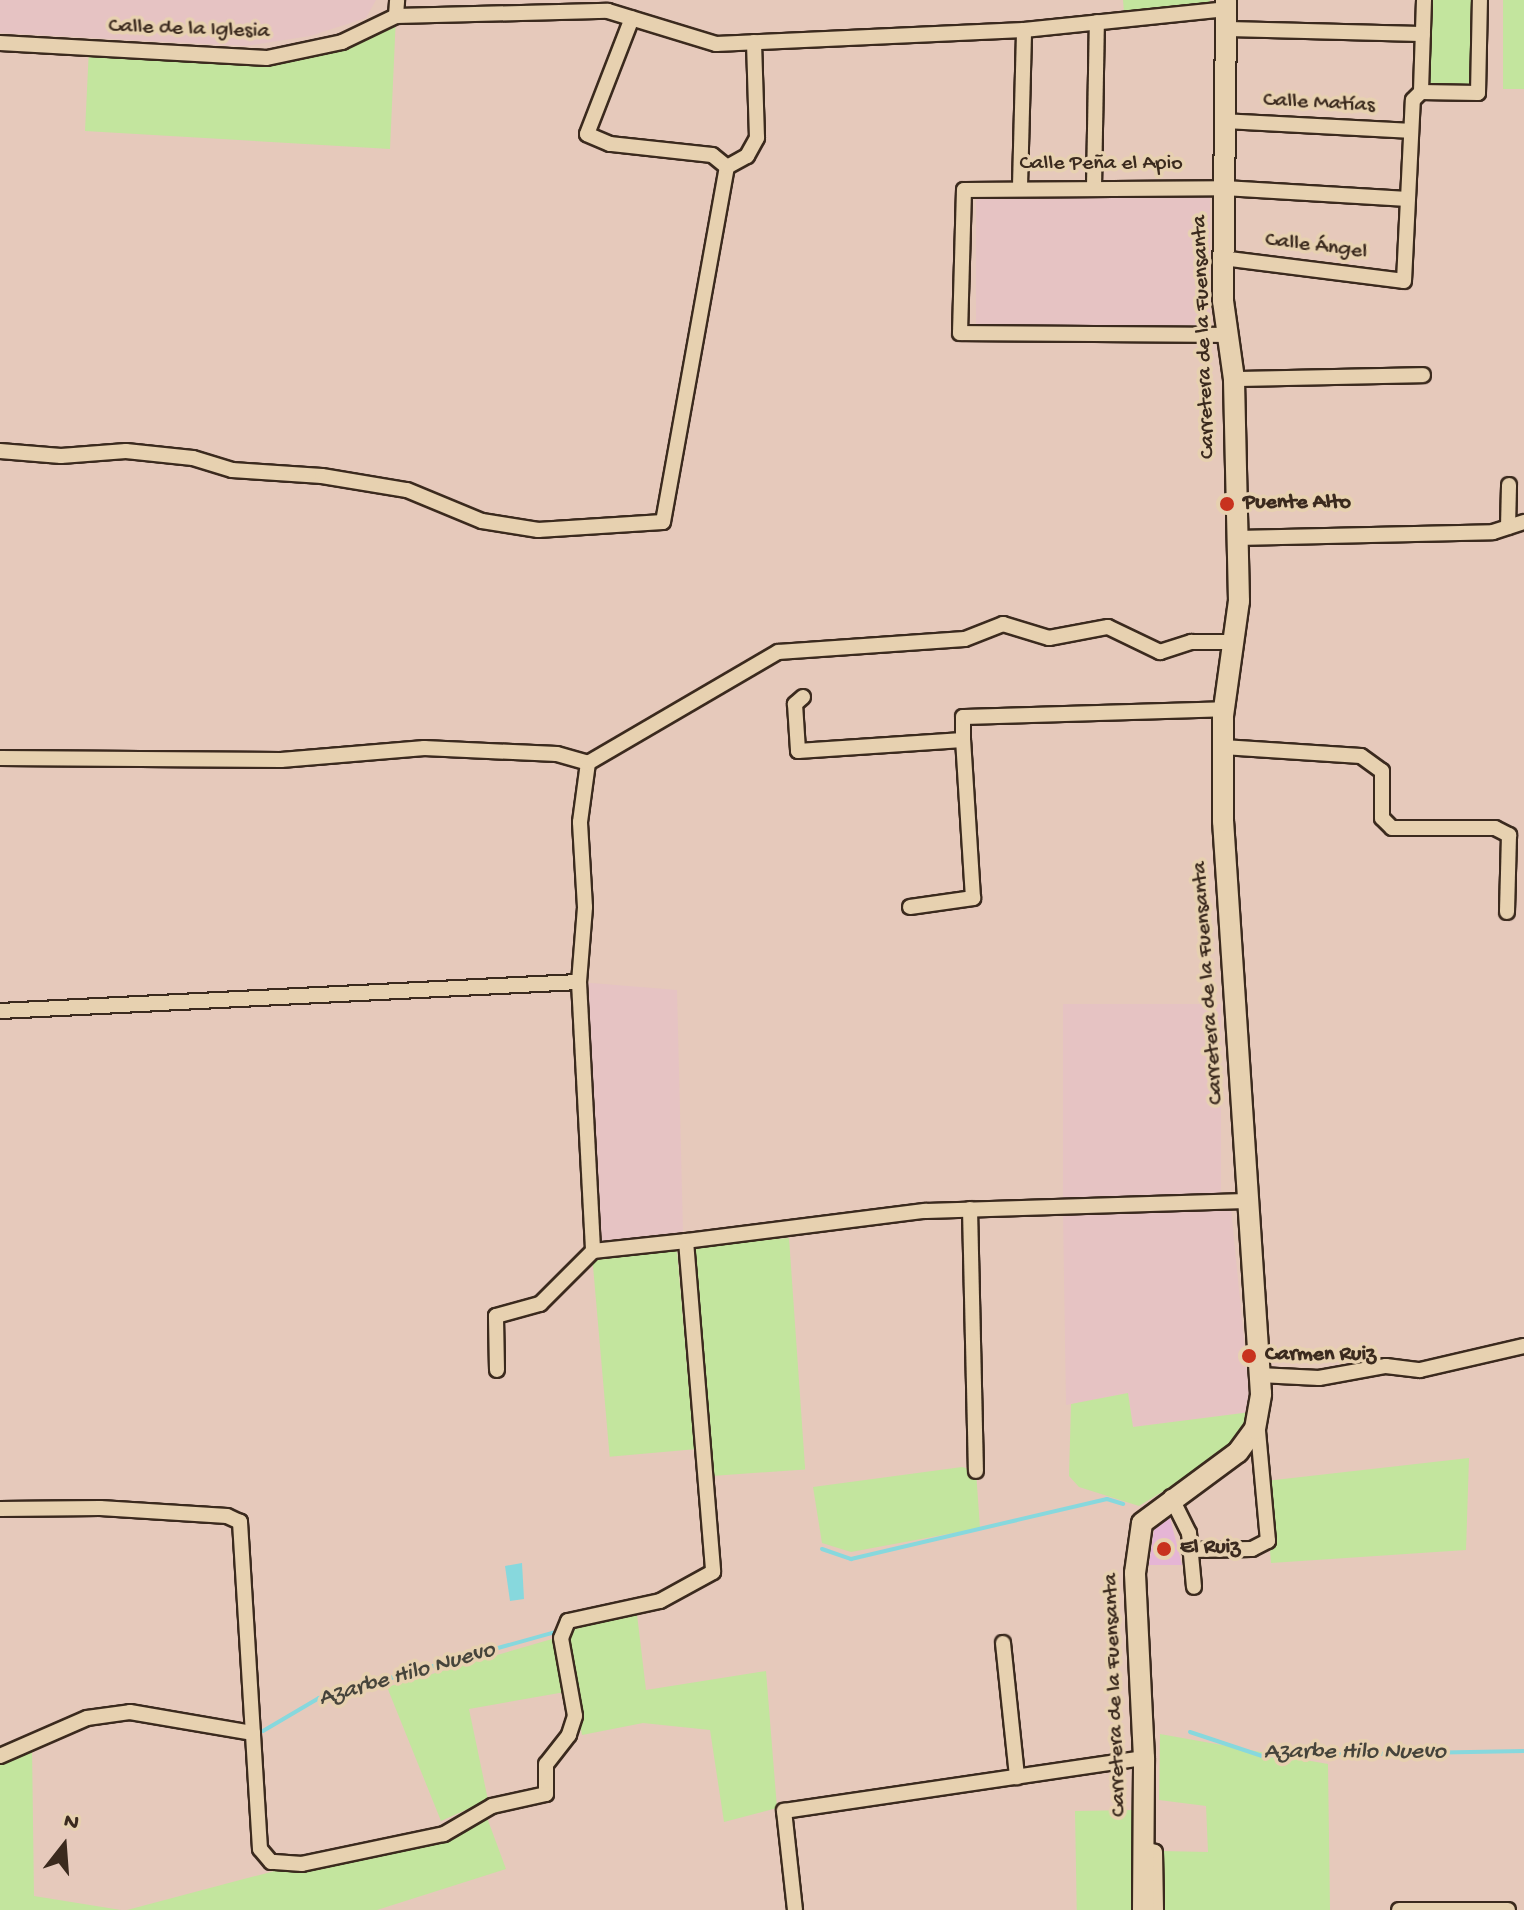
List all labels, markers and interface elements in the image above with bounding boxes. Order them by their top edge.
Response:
street label: Calle de la Iglesia [108,14,270,46]
street label: Calle Matías [1262,88,1376,120]
street label: Calle Peña el Apio [1019,152,1183,178]
street label: Carretera de la Fuensanta [1188,215,1222,459]
street label: Calle Ángel [1264,228,1368,266]
place label: Puente Alto [1243,491,1351,517]
marker: Puente Alto [1218,495,1236,513]
street label: Carretera de la Fuensanta [1187,861,1231,1105]
place label: Carmen Ruiz [1265,1343,1376,1369]
marker: Carmen Ruiz [1240,1347,1258,1365]
place label: El Ruiz [1180,1536,1240,1562]
marker: El Ruiz [1155,1540,1173,1558]
street label: Carretera de la Fuensanta [1099,1573,1133,1817]
water label: Azarbe Hilo Nuevo [316,1636,498,1714]
water label: Azarbe Hilo Nuevo [1264,1739,1446,1767]
north arrow [24,1806,104,1886]
text: N [60,1809,82,1838]

